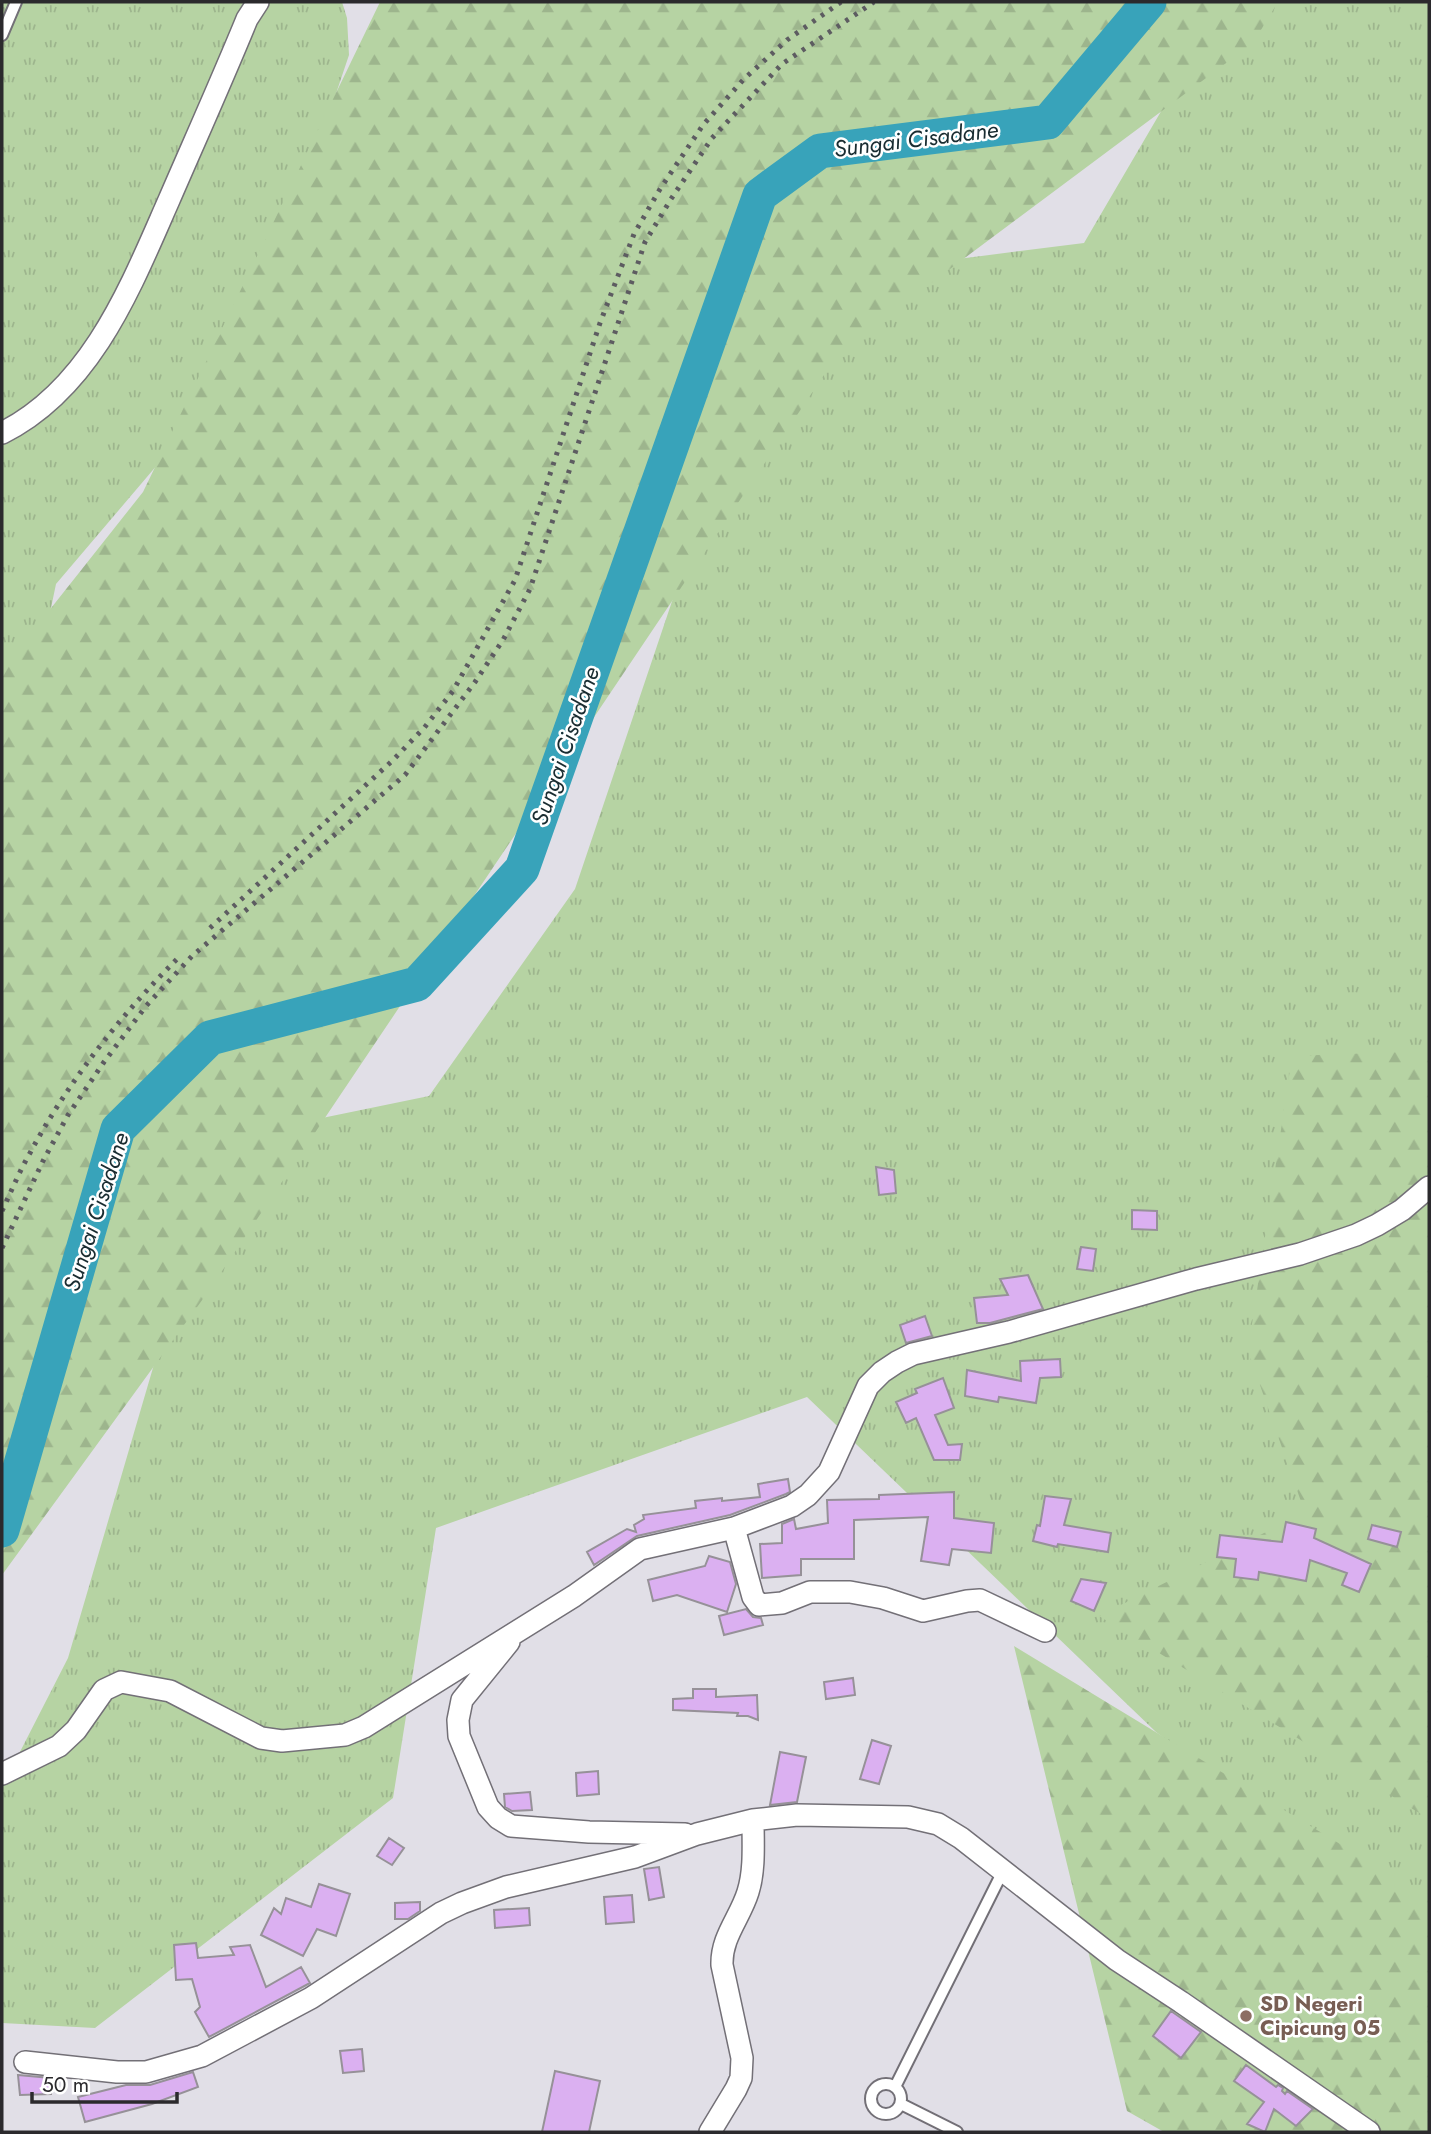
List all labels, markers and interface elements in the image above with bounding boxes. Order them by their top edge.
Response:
water label: Sungai Cisadane [832,112,1001,166]
water label: Sungai Cisadane [522,662,608,830]
water label: Sungai Cisadane [54,1128,138,1296]
place label: SD Negeri Cipicung 05 [1260,1989,1380,2043]
marker: SD Negeri Cipicung 05 [1238,2008,1254,2024]
scale bar [32,2060,177,2104]
text: 50 m [42,2070,89,2100]

